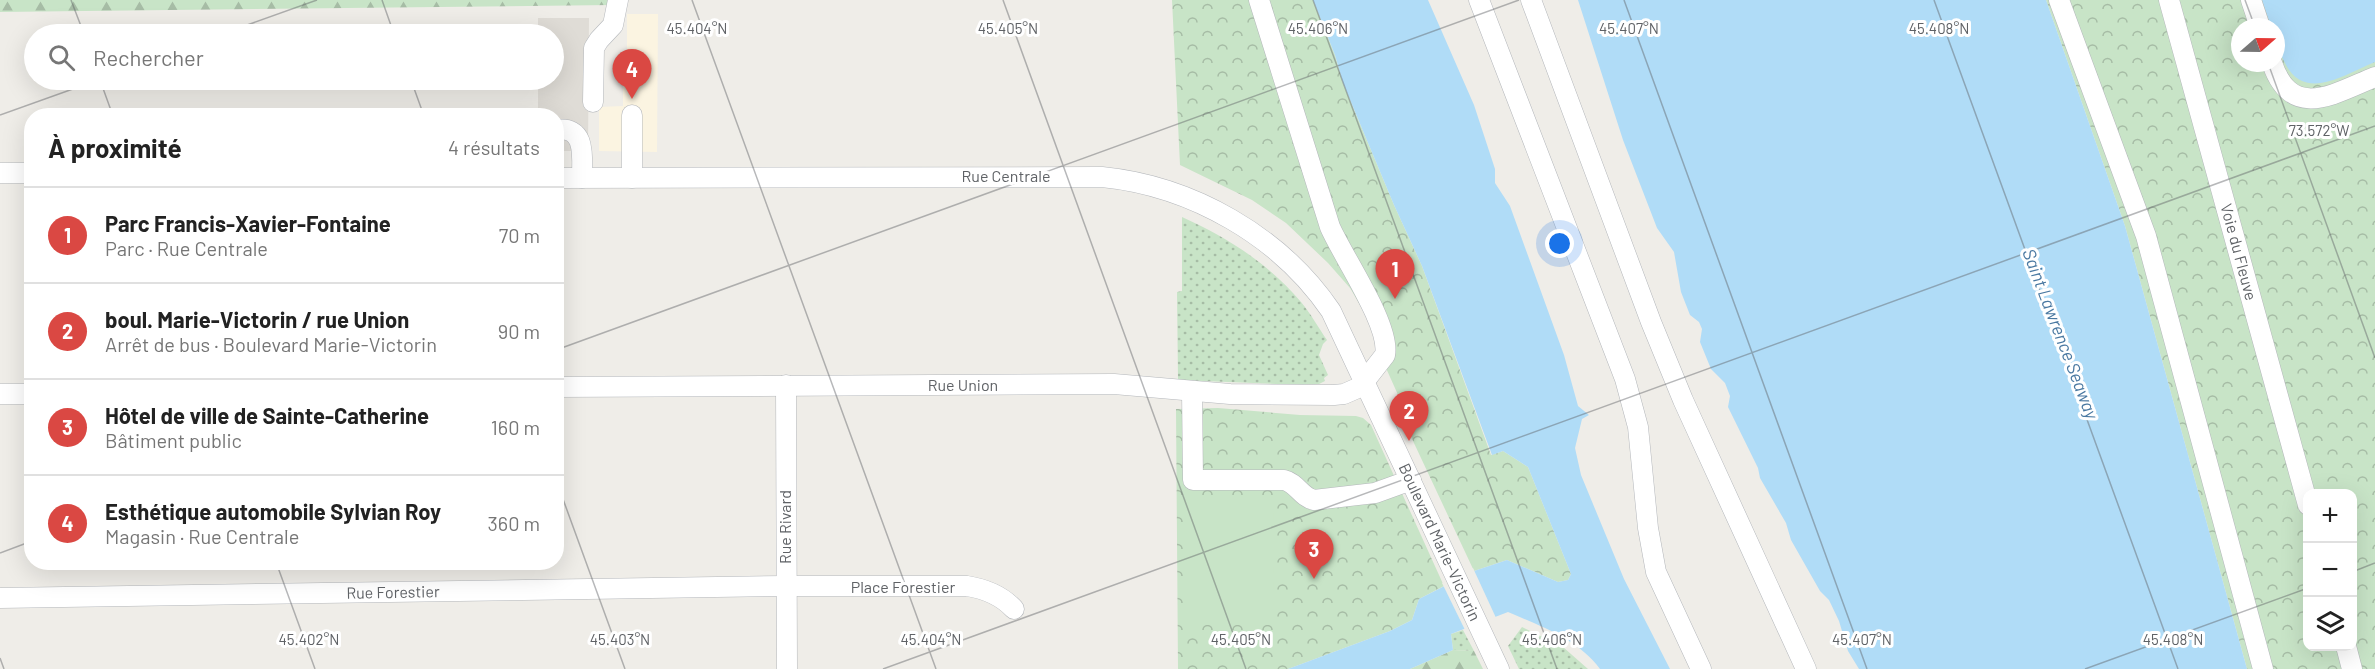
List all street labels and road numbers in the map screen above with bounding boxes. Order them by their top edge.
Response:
street label: Rue Centrale [962,166,1050,185]
street label: Voie du Fleuve [2217,201,2262,302]
street label: Rue Union [928,375,998,394]
street label: Boulevard Marie-Victorin [1396,460,1485,624]
street label: Rue Rivard [775,490,794,564]
street label: Place Forestier [851,577,955,596]
street label: Rue Forestier [346,581,440,602]

